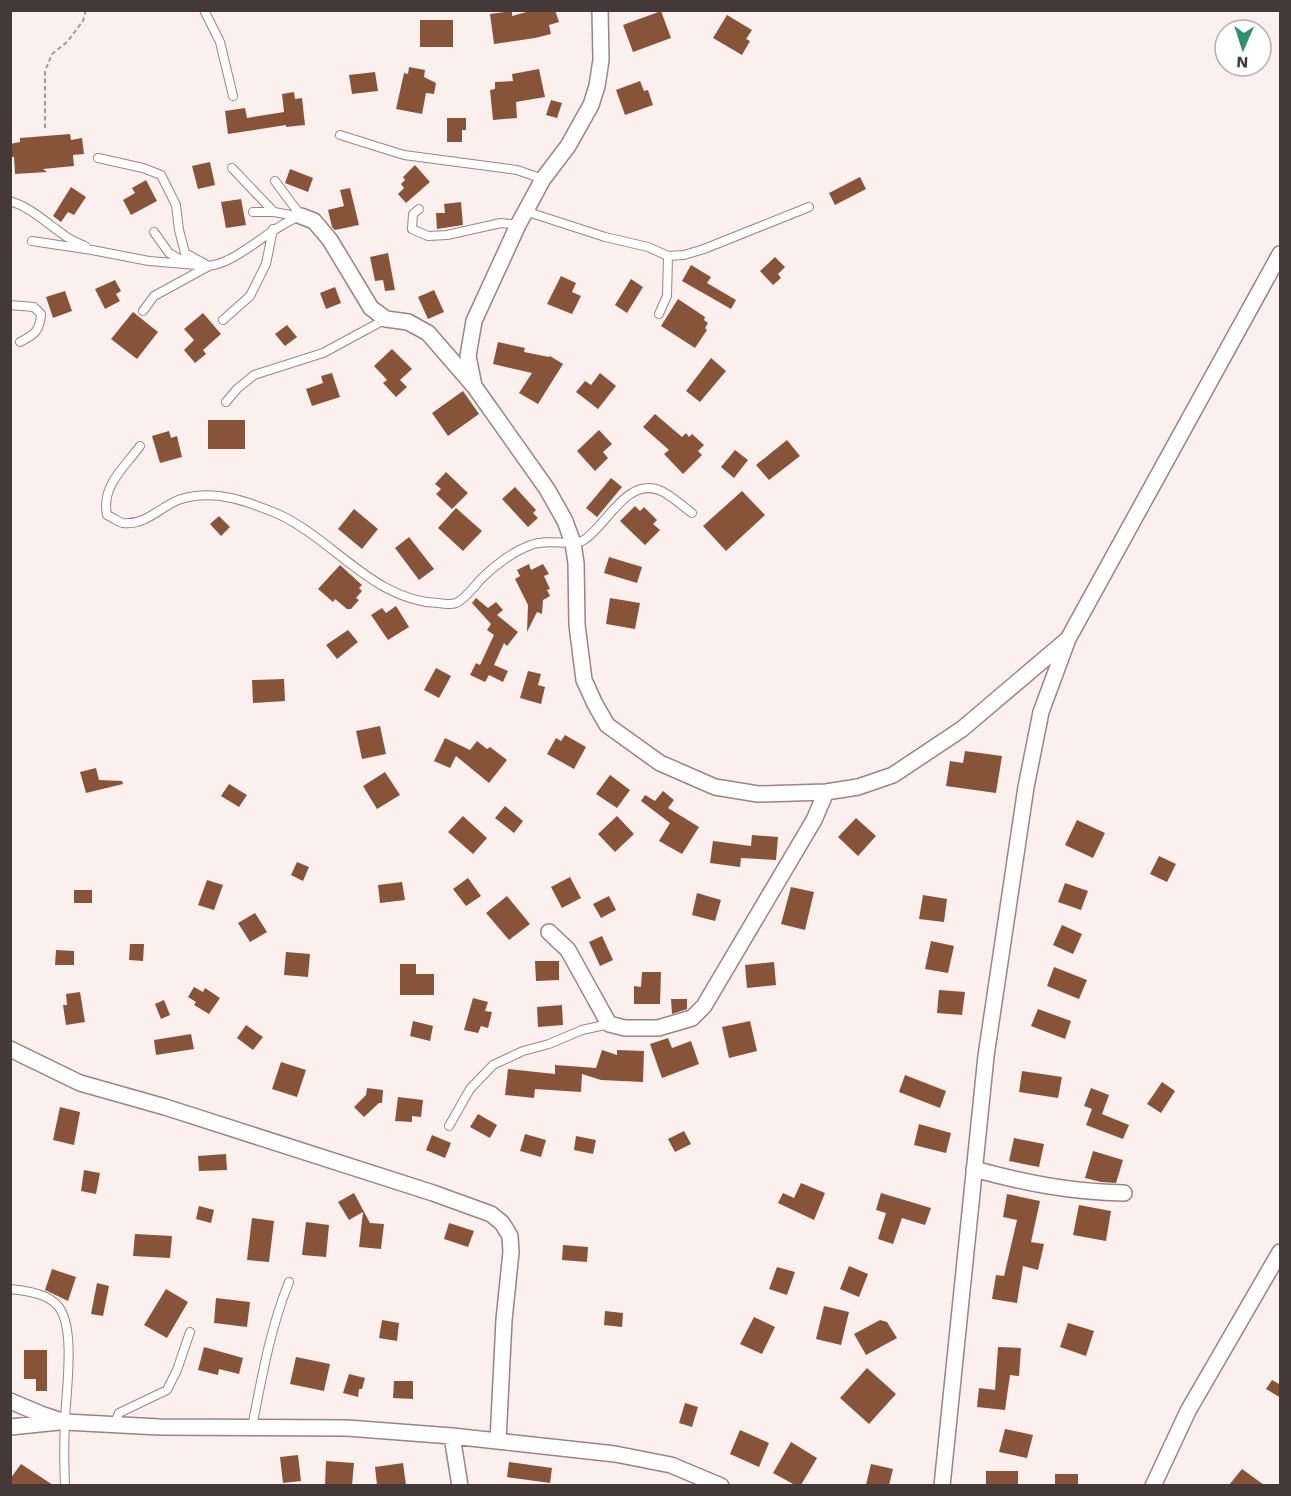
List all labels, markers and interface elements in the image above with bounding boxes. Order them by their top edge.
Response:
north arrow [1213,18,1273,78]
text: N [1236,53,1249,72]

